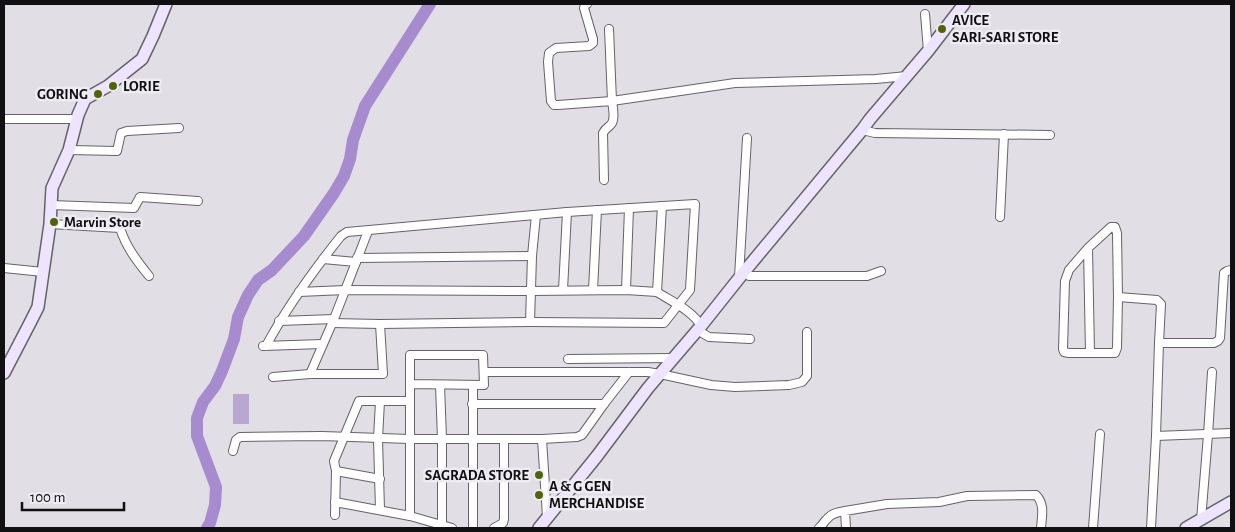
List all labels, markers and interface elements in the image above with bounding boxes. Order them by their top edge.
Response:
place label: AVICE SARI-SARI STORE [952,13,1059,45]
marker: AVICE SARI-SARI STORE [936,23,948,35]
place label: LORIE [123,79,160,94]
marker: LORIE [107,80,119,92]
place label: GORING [37,87,88,102]
marker: GORING [92,88,104,100]
place label: Marvin Store [64,215,141,230]
marker: Marvin Store [48,216,60,228]
place label: SAGRADA STORE [425,468,529,483]
marker: SAGRADA STORE [533,469,545,481]
place label: A & G GEN MERCHANDISE [549,479,645,511]
scale bar [22,480,125,512]
marker: A & G GEN MERCHANDISE [533,489,545,501]
text: 100 m [30,490,65,505]

